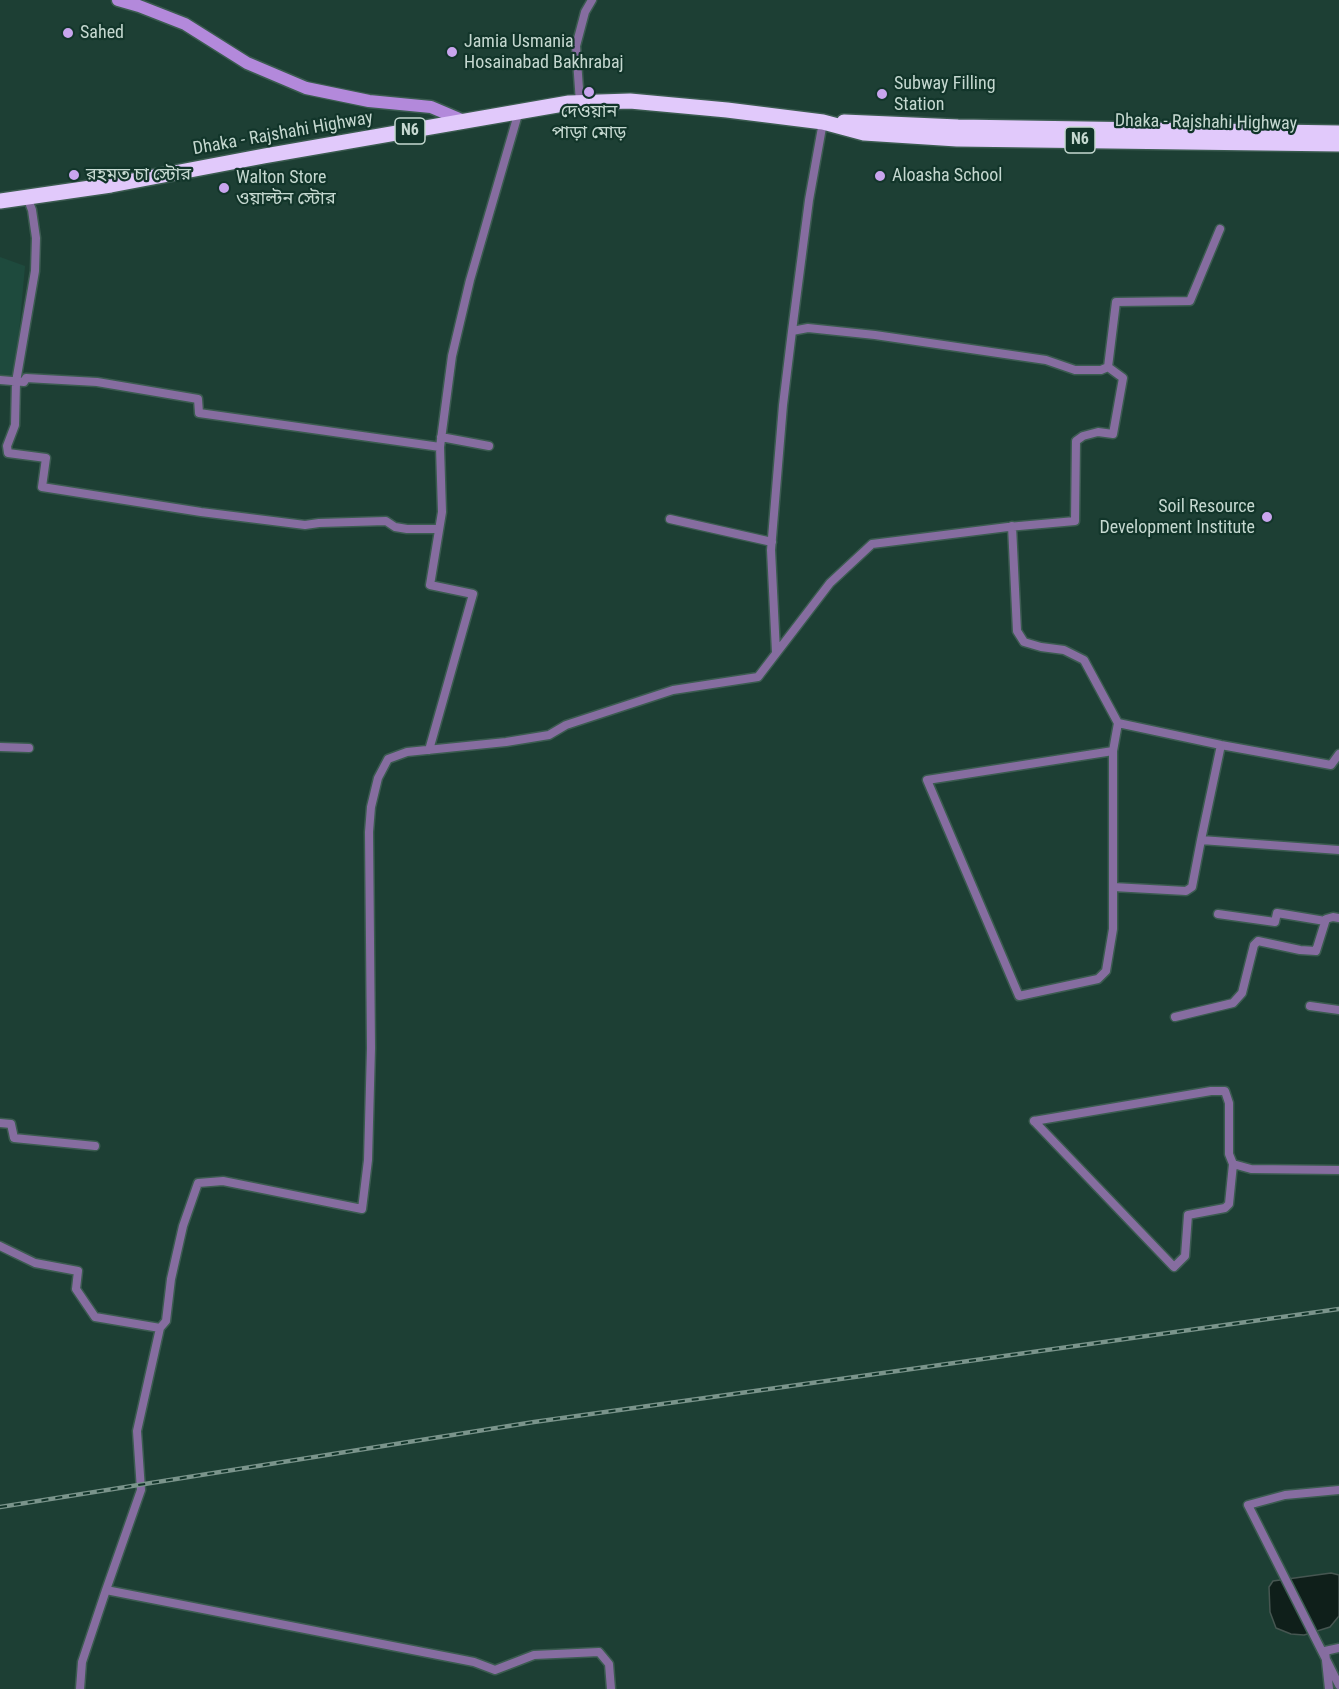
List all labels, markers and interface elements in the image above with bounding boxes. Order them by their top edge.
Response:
place label: Sahed [80,22,124,44]
marker: Sahed [61,26,75,40]
place label: Jamia Usmania Hosainabad Bakhrabaj [464,31,624,74]
marker: Jamia Usmania Hosainabad Bakhrabaj [445,45,459,59]
place label: Subway Filling Station [894,73,996,116]
marker: দেওয়ান পাড়া মোড় [582,85,596,99]
marker: Subway Filling Station [875,87,889,101]
place label: দেওয়ান পাড়া মোড় [552,101,626,144]
street label: Dhaka - Rajshahi Highway [191,108,375,160]
street label: Dhaka - Rajshahi Highway [1115,111,1297,135]
road number: N6 [395,118,425,144]
road number: N6 [1065,127,1095,153]
place label: রহমত চা স্টোর [86,164,191,186]
place label: Aloasha School [892,165,1002,187]
place label: Walton Store ওয়াল্টন স্টোর [236,167,336,210]
marker: রহমত চা স্টোর [67,168,81,182]
marker: Aloasha School [873,169,887,183]
marker: Walton Store ওয়াল্টন স্টোর [217,181,231,195]
place label: Soil Resource Development Institute [1099,496,1255,538]
marker: Soil Resource Development Institute [1260,510,1274,524]

